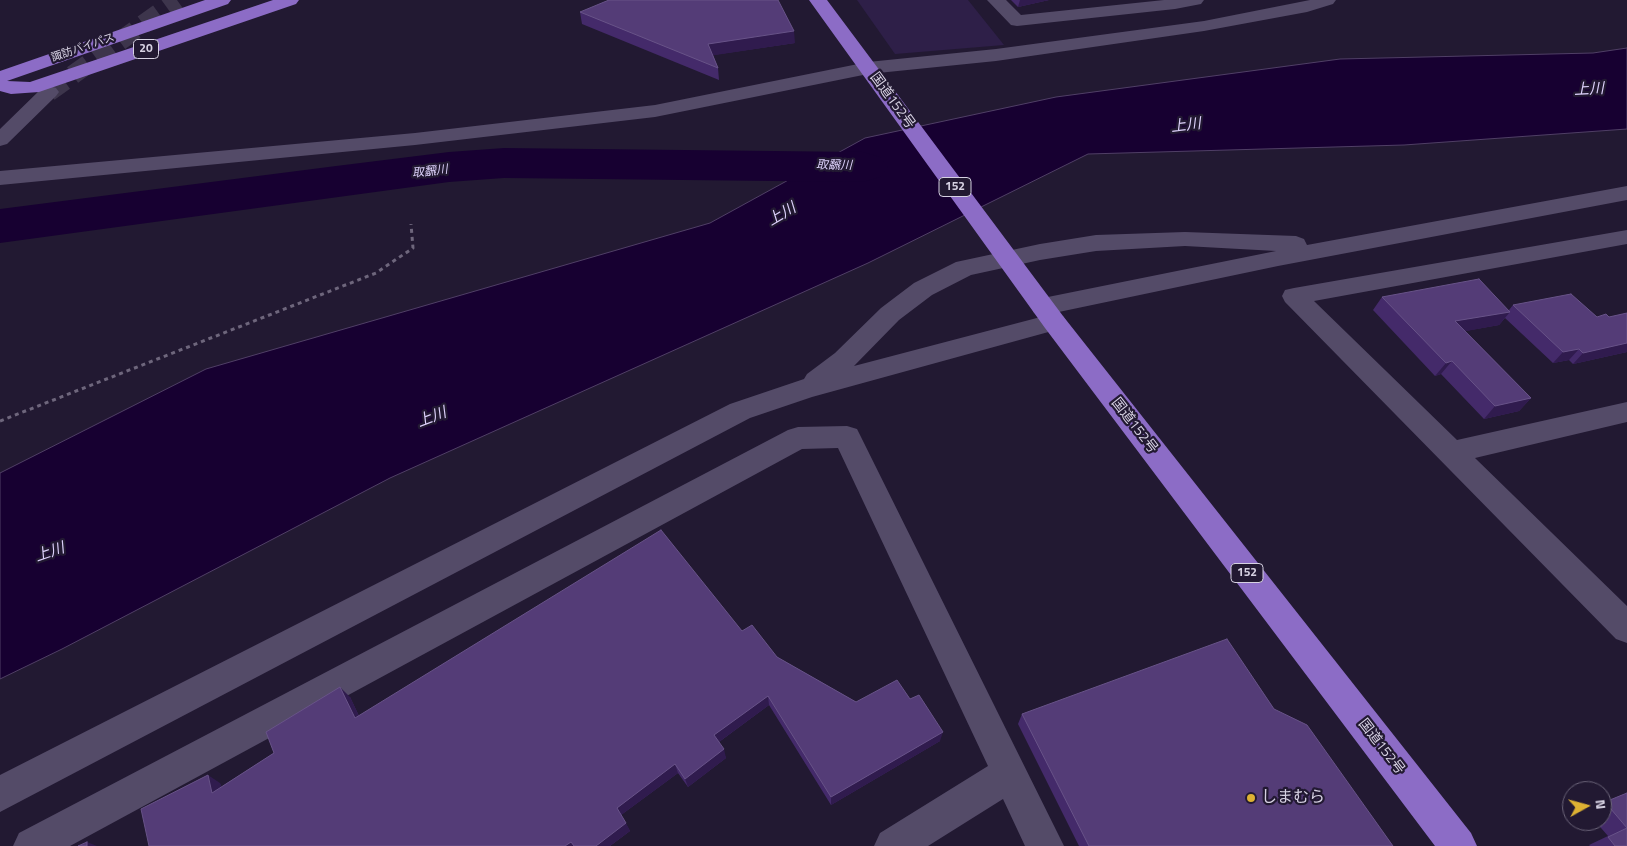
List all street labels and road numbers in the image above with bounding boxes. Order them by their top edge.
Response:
street label: 諏訪バイパス [50,31,116,65]
road number: 20 [134,40,158,59]
street label: 国道152号 [866,70,918,132]
road number: 152 [939,178,971,196]
street label: 国道152号 [1107,395,1161,457]
road number: 152 [1231,564,1263,582]
street label: 国道152号 [1354,716,1408,778]

